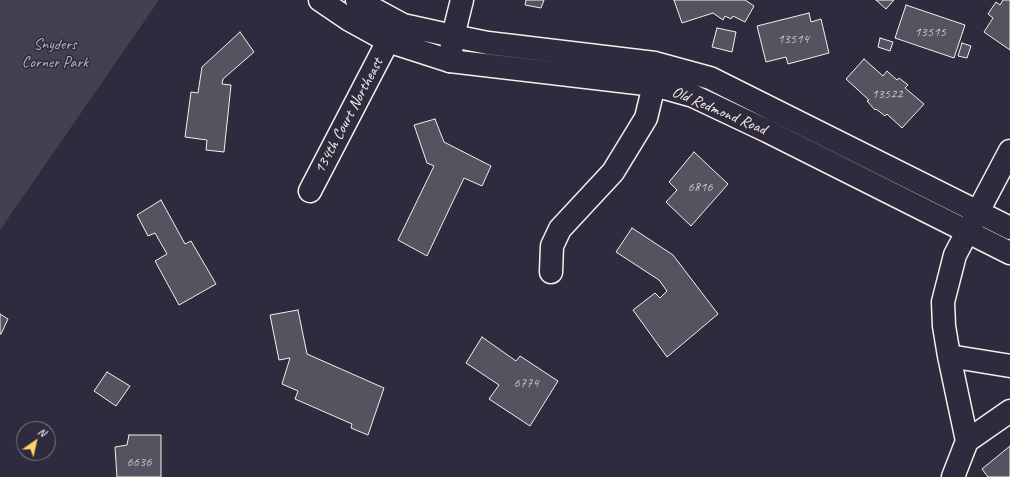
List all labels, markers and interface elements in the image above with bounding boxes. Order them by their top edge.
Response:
house number: 13515 [914,24,946,40]
house number: 13514 [777,31,809,47]
park label: Snyders Corner Park [22,35,88,73]
street label: 134th Court Northeast [310,55,388,177]
street label: Old Redmond Road [669,83,769,139]
house number: 13522 [871,86,903,102]
house number: 6816 [687,179,713,195]
house number: 6774 [513,375,539,391]
north arrow [16,421,56,461]
text: N [35,424,49,440]
house number: 6636 [126,454,152,470]

